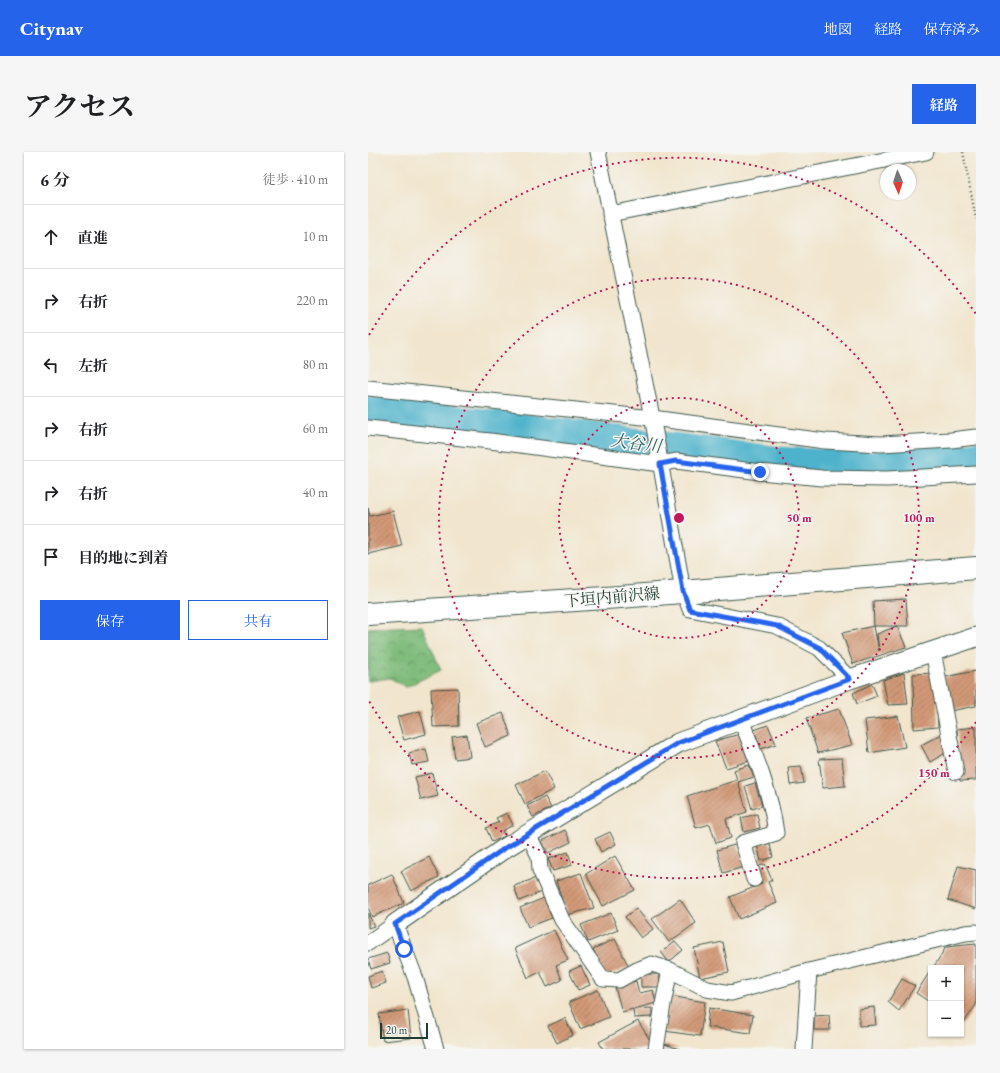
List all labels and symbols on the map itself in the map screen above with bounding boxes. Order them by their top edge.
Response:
north arrow [880,164,916,200]
water label: 大谷川 [609,429,665,457]
route end [751,463,769,481]
text: 50 m [786,510,812,526]
text: 100 m [903,510,935,526]
centre of rings [672,511,686,525]
street label: 下垣内前沢線 [563,582,661,612]
text: 150 m [918,765,950,781]
route start [395,940,413,958]
scale bar [380,1021,428,1040]

